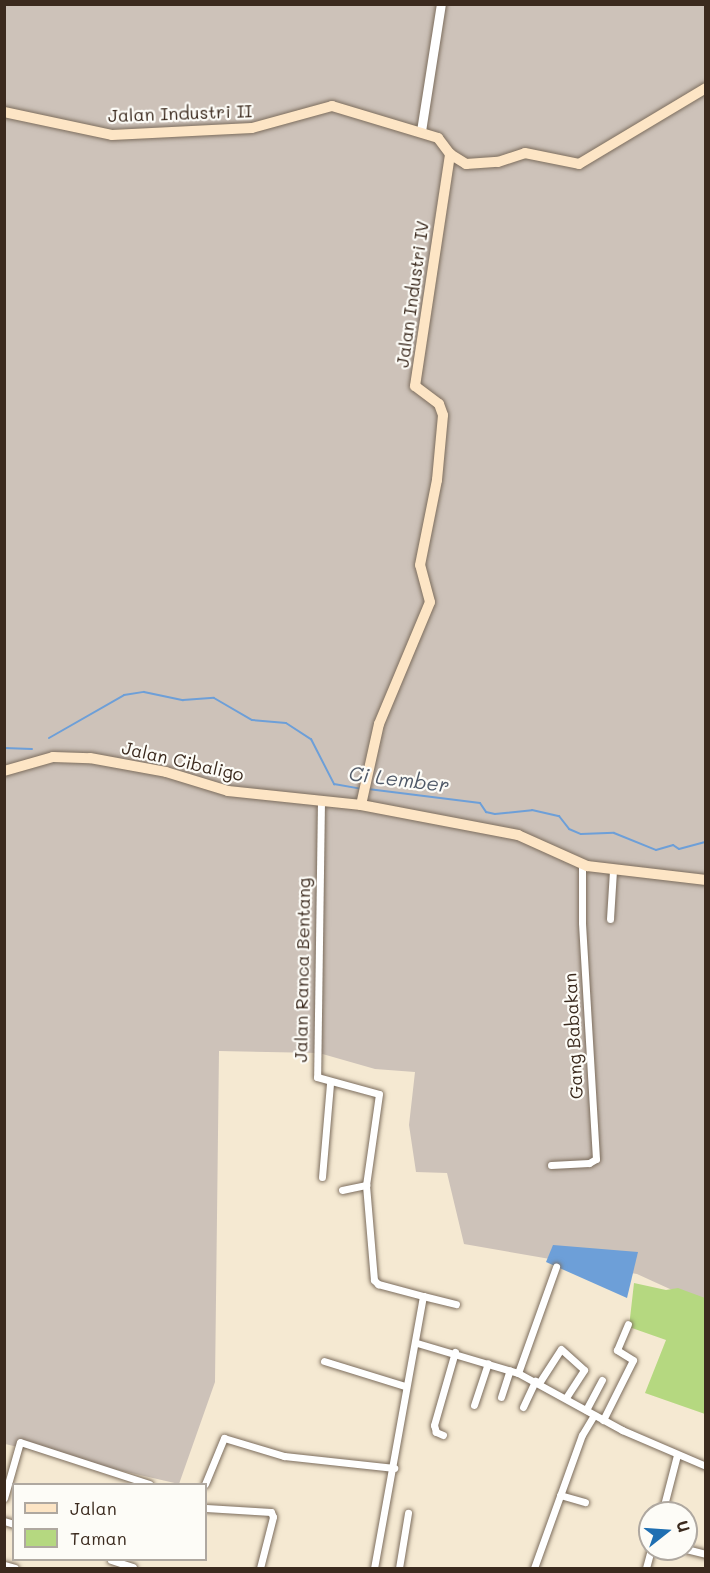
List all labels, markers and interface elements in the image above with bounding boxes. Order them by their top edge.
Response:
street label: Jalan Industri II [107,100,253,126]
street label: Jalan Industri IV [391,219,433,369]
street label: Jalan Cibaligo [120,736,246,786]
water label: Ci Lember [348,761,450,797]
street label: Jalan Ranca Bentang [290,877,314,1063]
street label: Gang Babakan [559,972,587,1100]
legend [12,1483,207,1561]
text: Jalan [70,1496,117,1520]
north arrow [638,1501,698,1561]
text: U [672,1518,695,1535]
text: Taman [70,1526,127,1550]

